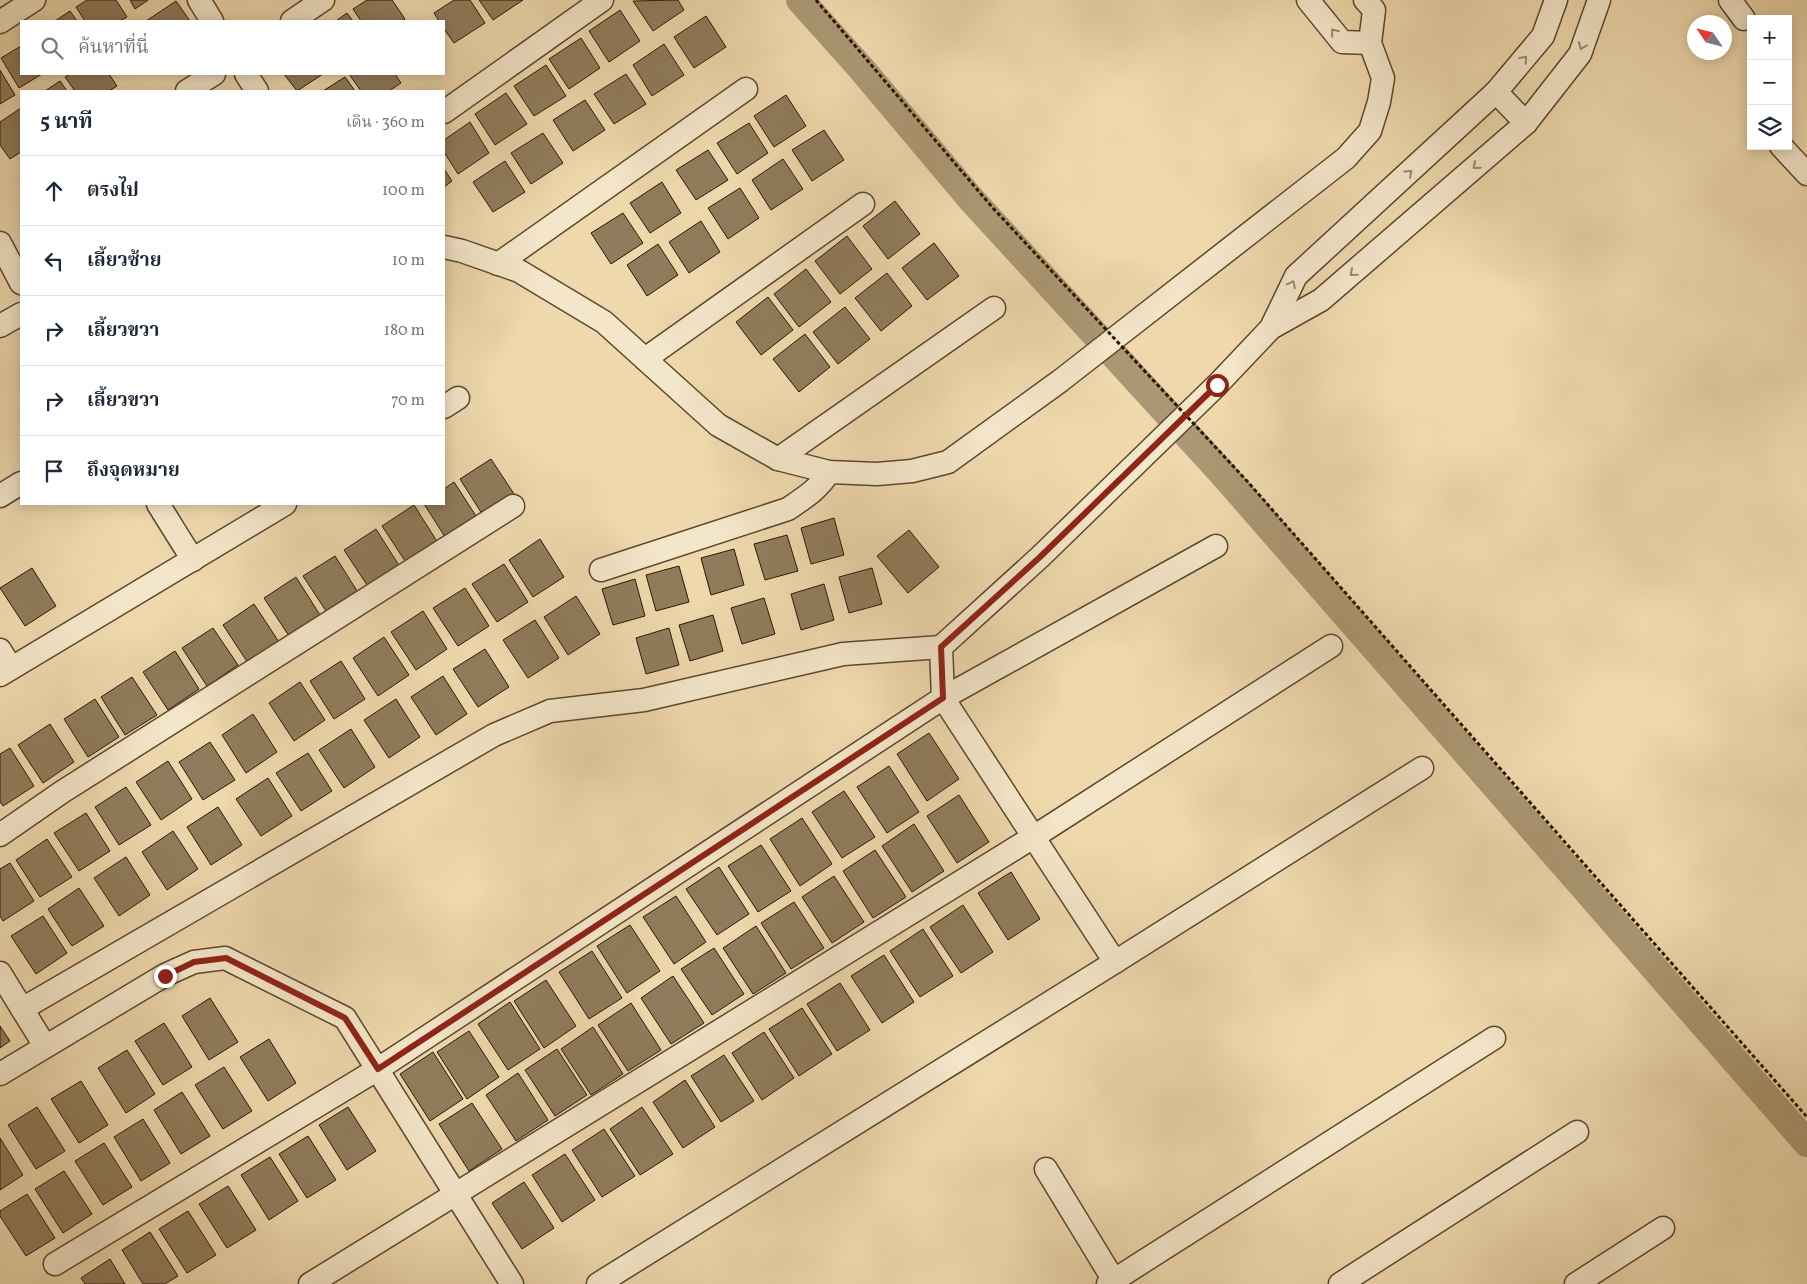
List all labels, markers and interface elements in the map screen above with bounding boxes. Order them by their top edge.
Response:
north arrow [1687,15,1732,60]
map controls [1747,15,1792,150]
button: + [1747,15,1792,60]
search box [20,20,445,75]
one-way arrow [1331,29,1339,38]
icon: search [38,34,66,62]
text: ค้นหาที่นี่ [78,35,149,61]
one-way arrow [1578,41,1588,50]
one-way arrow [1518,55,1527,64]
button: − [1747,60,1792,105]
button: layers [1747,105,1792,150]
text: 5 นาที [40,108,93,137]
text: เดิน · 360 m [346,112,425,134]
one-way arrow [1472,161,1481,170]
one-way arrow [1404,170,1413,179]
icon: ahead [40,177,68,205]
text: ตรงไป [87,178,139,204]
text: 100 m [382,180,425,202]
icon: left [40,247,68,275]
text: เลี้ยวซ้าย [87,248,161,274]
text: 10 m [392,250,425,272]
one-way arrow [1349,267,1358,276]
one-way arrow [1286,281,1296,290]
icon: right [40,317,68,345]
text: เลี้ยวขวา [87,318,159,344]
text: 180 m [384,320,425,342]
route start [1206,374,1229,397]
icon: right [40,387,68,415]
text: เลี้ยวขวา [87,388,159,414]
text: 70 m [391,390,425,412]
icon: arrive [40,457,68,485]
text: ถึงจุดหมาย [87,458,180,484]
route end [154,965,177,988]

